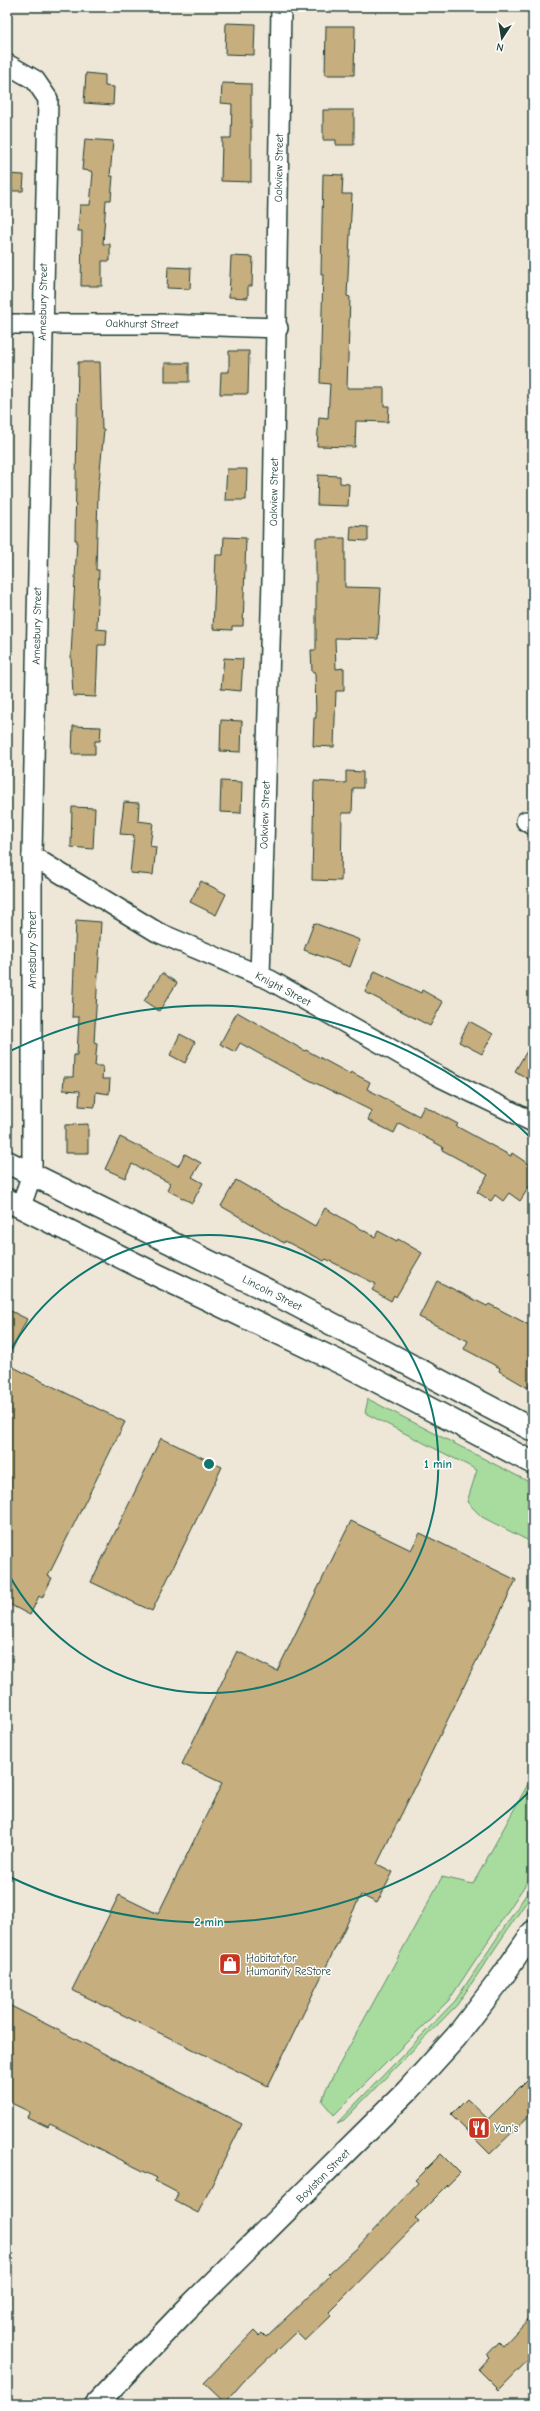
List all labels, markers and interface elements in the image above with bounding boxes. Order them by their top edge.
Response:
north arrow [482,18,522,58]
text: N [495,40,505,54]
street label: Oakview Street [272,133,286,202]
street label: Amesbury Street [36,262,50,341]
street label: Oakhurst Street [105,317,179,331]
street label: Oakview Street [267,457,281,526]
street label: Amesbury Street [30,586,44,665]
street label: Oakview Street [257,780,273,849]
street label: Amesbury Street [26,910,39,989]
street label: Knight Street [253,969,314,1009]
street label: Lincoln Street [240,1272,305,1314]
centre of rings [202,1457,216,1471]
text: 1 min [424,1457,452,1471]
text: 2 min [194,1915,224,1929]
shop icon: Habitat for Humanity ReStore [217,1951,243,1977]
place label: Habitat for Humanity ReStore [246,1952,331,1978]
restaurant icon: Yan's [466,2115,492,2141]
place label: Yan's [494,2122,519,2135]
street label: Boylston Street [294,2146,353,2205]

